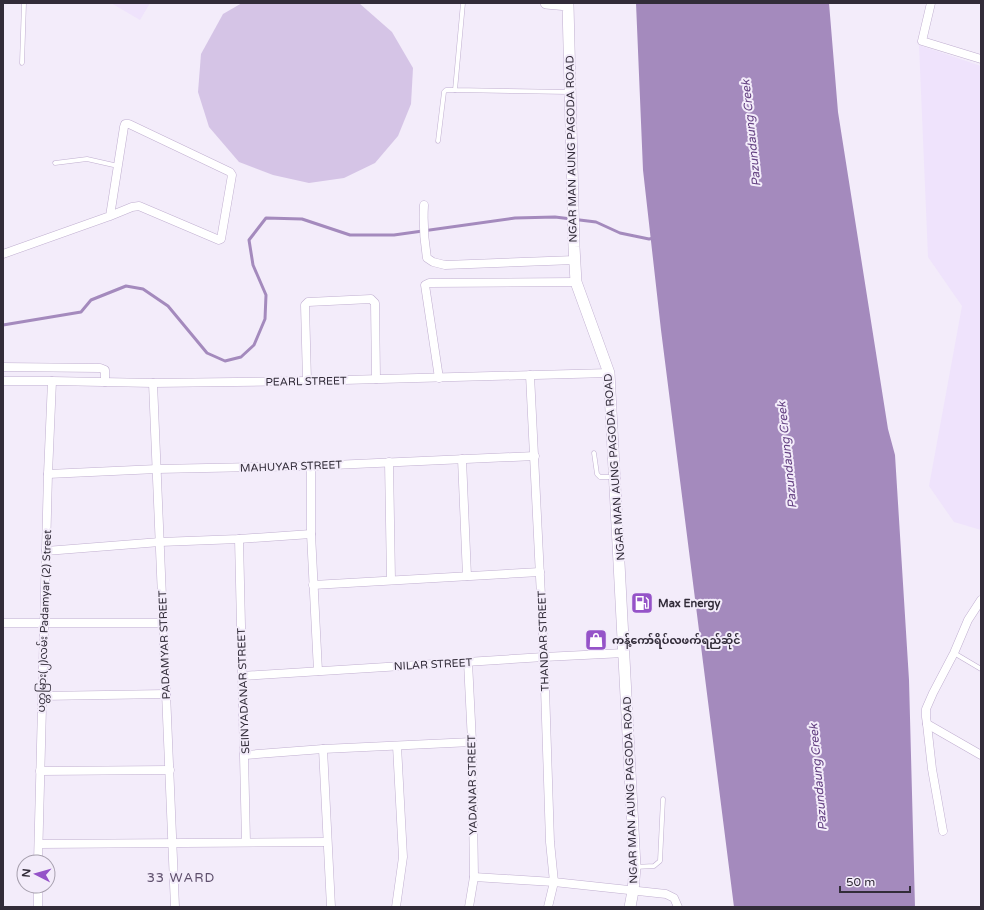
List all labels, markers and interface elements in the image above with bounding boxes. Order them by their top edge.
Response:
street label: NGAR MAN AUNG PAGODA ROAD [563,55,580,243]
water label: Pazundaung Creek [738,77,764,187]
street label: NGAR MAN AUNG PAGODA ROAD [601,373,628,561]
street label: PEARL STREET [265,374,347,389]
water label: Pazundaung Creek [774,399,800,509]
street label: MAHUYAR STREET [240,458,343,475]
street label: ပတ္တမြား(၂)လမ်း Padamyar (2) Street [34,529,56,713]
street label: PADAMYAR STREET [156,590,173,700]
street label: THANDAR STREET [535,590,552,692]
fuel station icon: Max Energy [629,590,655,616]
place label: Max Energy [658,597,720,611]
street label: SEINYADANAR STREET [235,627,252,754]
shop icon: ကန့်ကော်ရိပ်လဖက်ရည်ဆိုင် [583,627,609,653]
place label: ကန့်ကော်ရိပ်လဖက်ရည်ဆိုင် [612,633,741,650]
street label: NILAR STREET [393,656,473,673]
street label: NGAR MAN AUNG PAGODA ROAD [621,696,640,884]
water label: Pazundaung Creek [806,721,830,831]
street label: YADANAR STREET [465,734,480,835]
north arrow [16,854,56,894]
text: N [20,868,33,878]
scale bar [840,868,910,894]
district label: 33 WARD [147,870,215,886]
text: 50 m [846,875,875,889]

